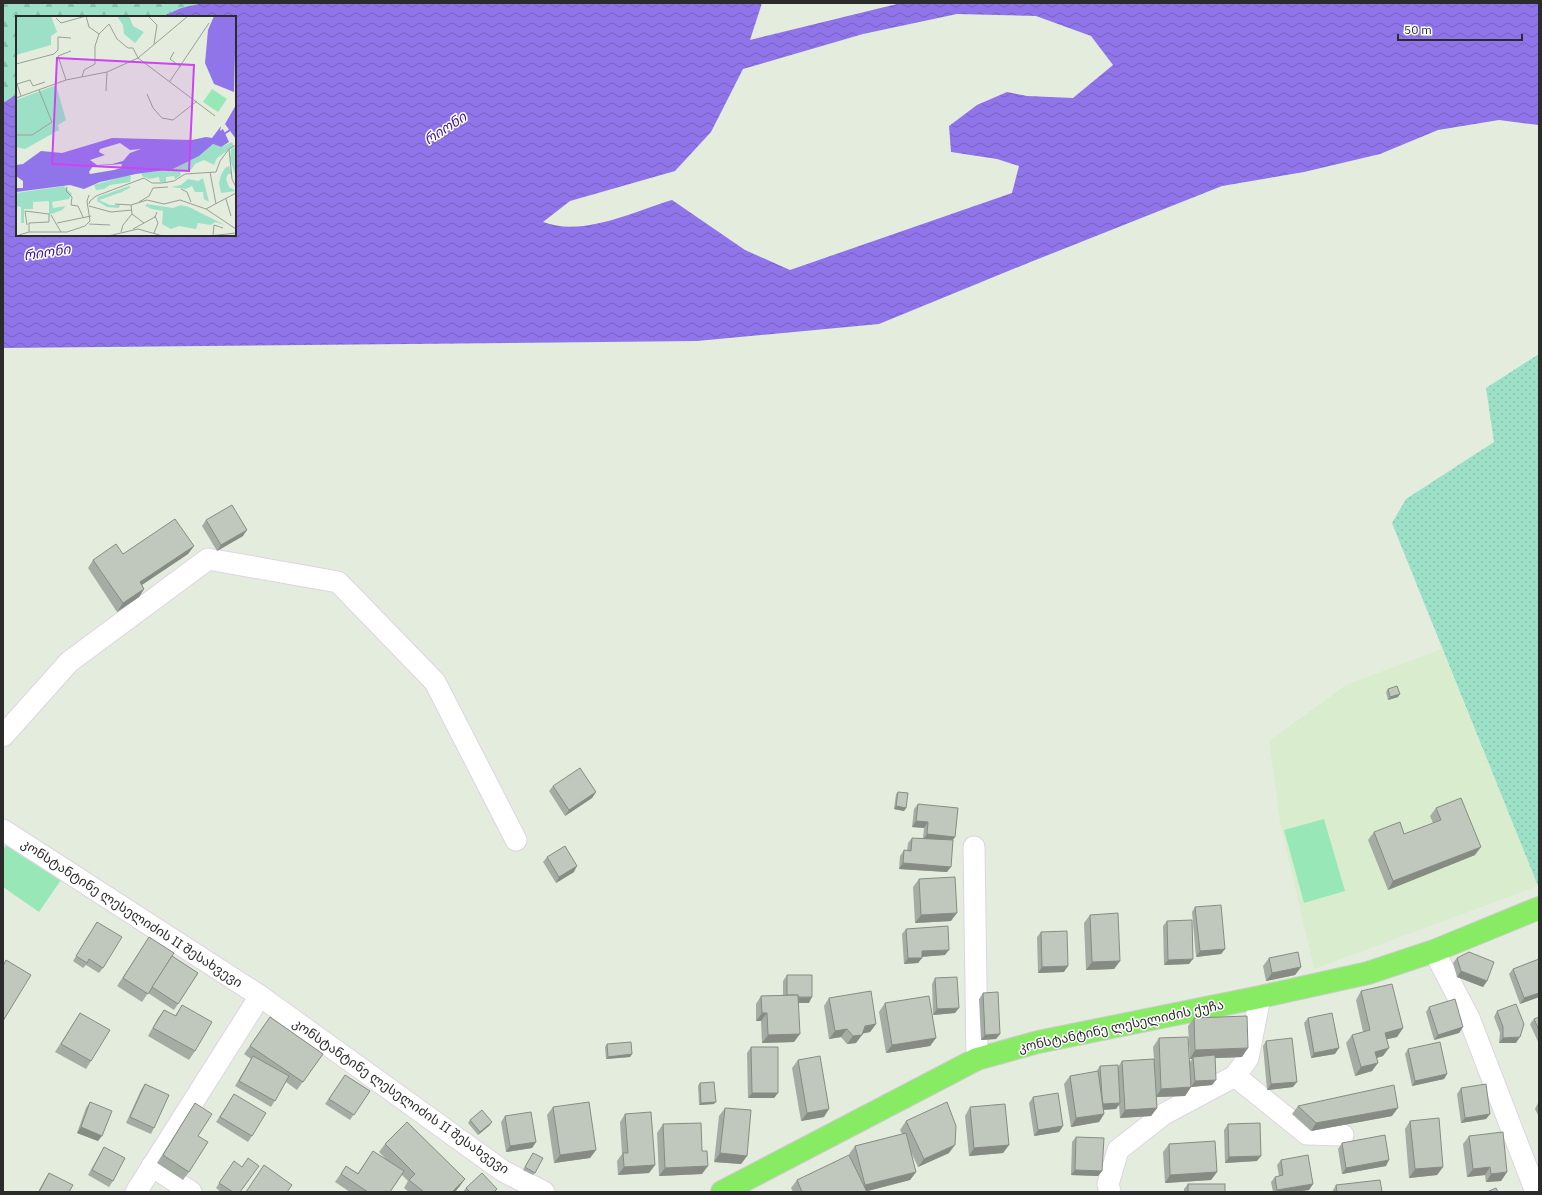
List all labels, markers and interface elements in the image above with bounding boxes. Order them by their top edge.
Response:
inset map [16,16,236,236]
scale bar [1398,16,1522,42]
text: 50 m [1404,22,1432,37]
water label: რიონი [420,107,470,148]
water label: რიონი [22,240,72,264]
street label: კონსტანტინე ლესელიძის II შესახვევი [18,835,246,991]
street label: კონსტანტინე ლესელიძის ქუჩა [1017,996,1225,1056]
street label: კონსტანტინე ლესელიძის II შესახვევი [289,1014,513,1178]

